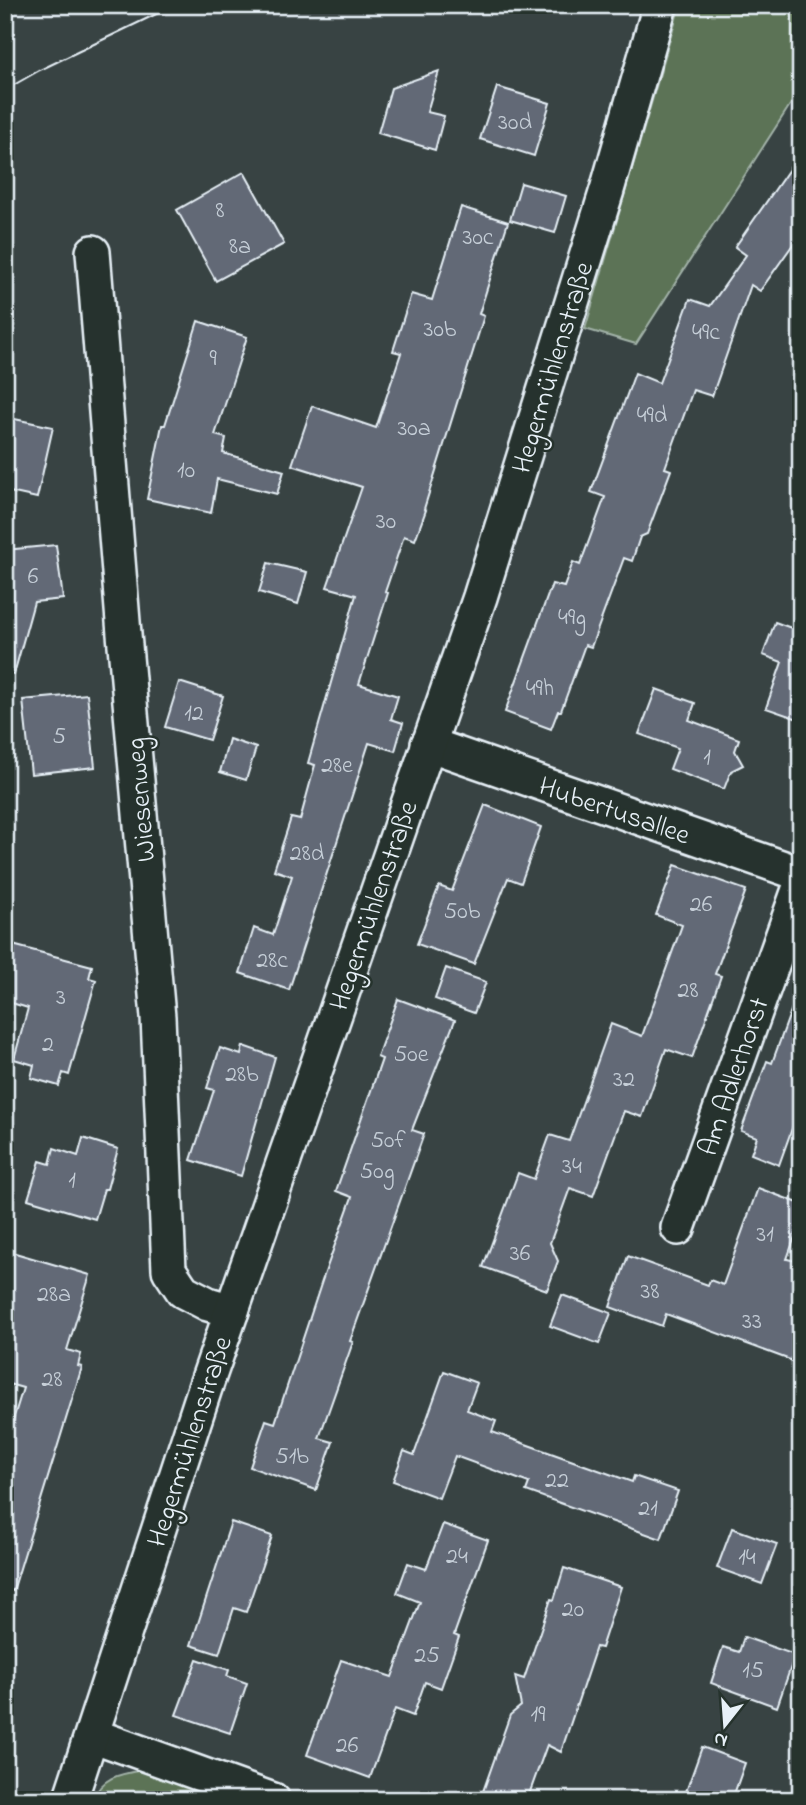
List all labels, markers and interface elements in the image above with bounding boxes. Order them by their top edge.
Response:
house number: 30d [498,106,532,141]
house number: 8 [216,194,225,229]
house number: 30c [463,221,494,256]
house number: 8a [229,230,251,265]
street label: Hegermühlenstraße [503,257,606,479]
house number: 30b [424,313,457,348]
house number: 49c [692,316,720,351]
house number: 9 [209,342,217,377]
house number: 49d [637,399,668,434]
house number: 30a [397,412,431,447]
house number: 10 [177,454,195,489]
house number: 30 [376,505,396,540]
house number: 6 [28,560,39,595]
house number: 49g [558,601,586,636]
house number: 49h [526,672,554,707]
house number: 12 [184,697,204,732]
house number: 5 [52,720,66,755]
street label: Wiesenweg [117,736,168,864]
house number: 1 [703,741,711,776]
house number: 28e [321,749,353,784]
street label: Hubertusallee [533,767,695,857]
street label: Hegermühlenstraße [320,795,431,1016]
house number: 28d [290,837,325,872]
house number: 26 [690,888,713,923]
house number: 50b [444,895,481,930]
house number: 28c [256,944,288,979]
house number: 28 [678,974,698,1009]
house number: 3 [56,981,66,1016]
street label: Am Adlerhorst [689,992,782,1162]
house number: 2 [42,1028,54,1063]
house number: 50e [394,1038,429,1073]
house number: 28b [225,1058,259,1093]
house number: 32 [613,1063,635,1098]
house number: 50f [370,1124,406,1159]
house number: 34 [562,1150,582,1185]
house number: 50g [360,1155,394,1190]
house number: 1 [68,1164,76,1199]
house number: 31 [756,1218,774,1253]
house number: 36 [510,1237,531,1272]
house number: 38 [641,1275,659,1310]
house number: 28a [37,1278,71,1313]
house number: 33 [742,1305,762,1340]
street label: Hegermühlenstraße [138,1331,245,1553]
house number: 28 [42,1363,62,1398]
house number: 51b [275,1440,309,1475]
house number: 22 [545,1464,569,1499]
house number: 21 [638,1492,658,1527]
house number: 24 [446,1540,468,1575]
house number: 14 [738,1541,756,1576]
house number: 20 [562,1593,584,1628]
house number: 25 [414,1639,440,1674]
house number: 15 [742,1654,764,1689]
north arrow [690,1689,760,1759]
house number: 19 [531,1698,546,1733]
text: N [711,1724,731,1754]
house number: 26 [336,1729,359,1764]

